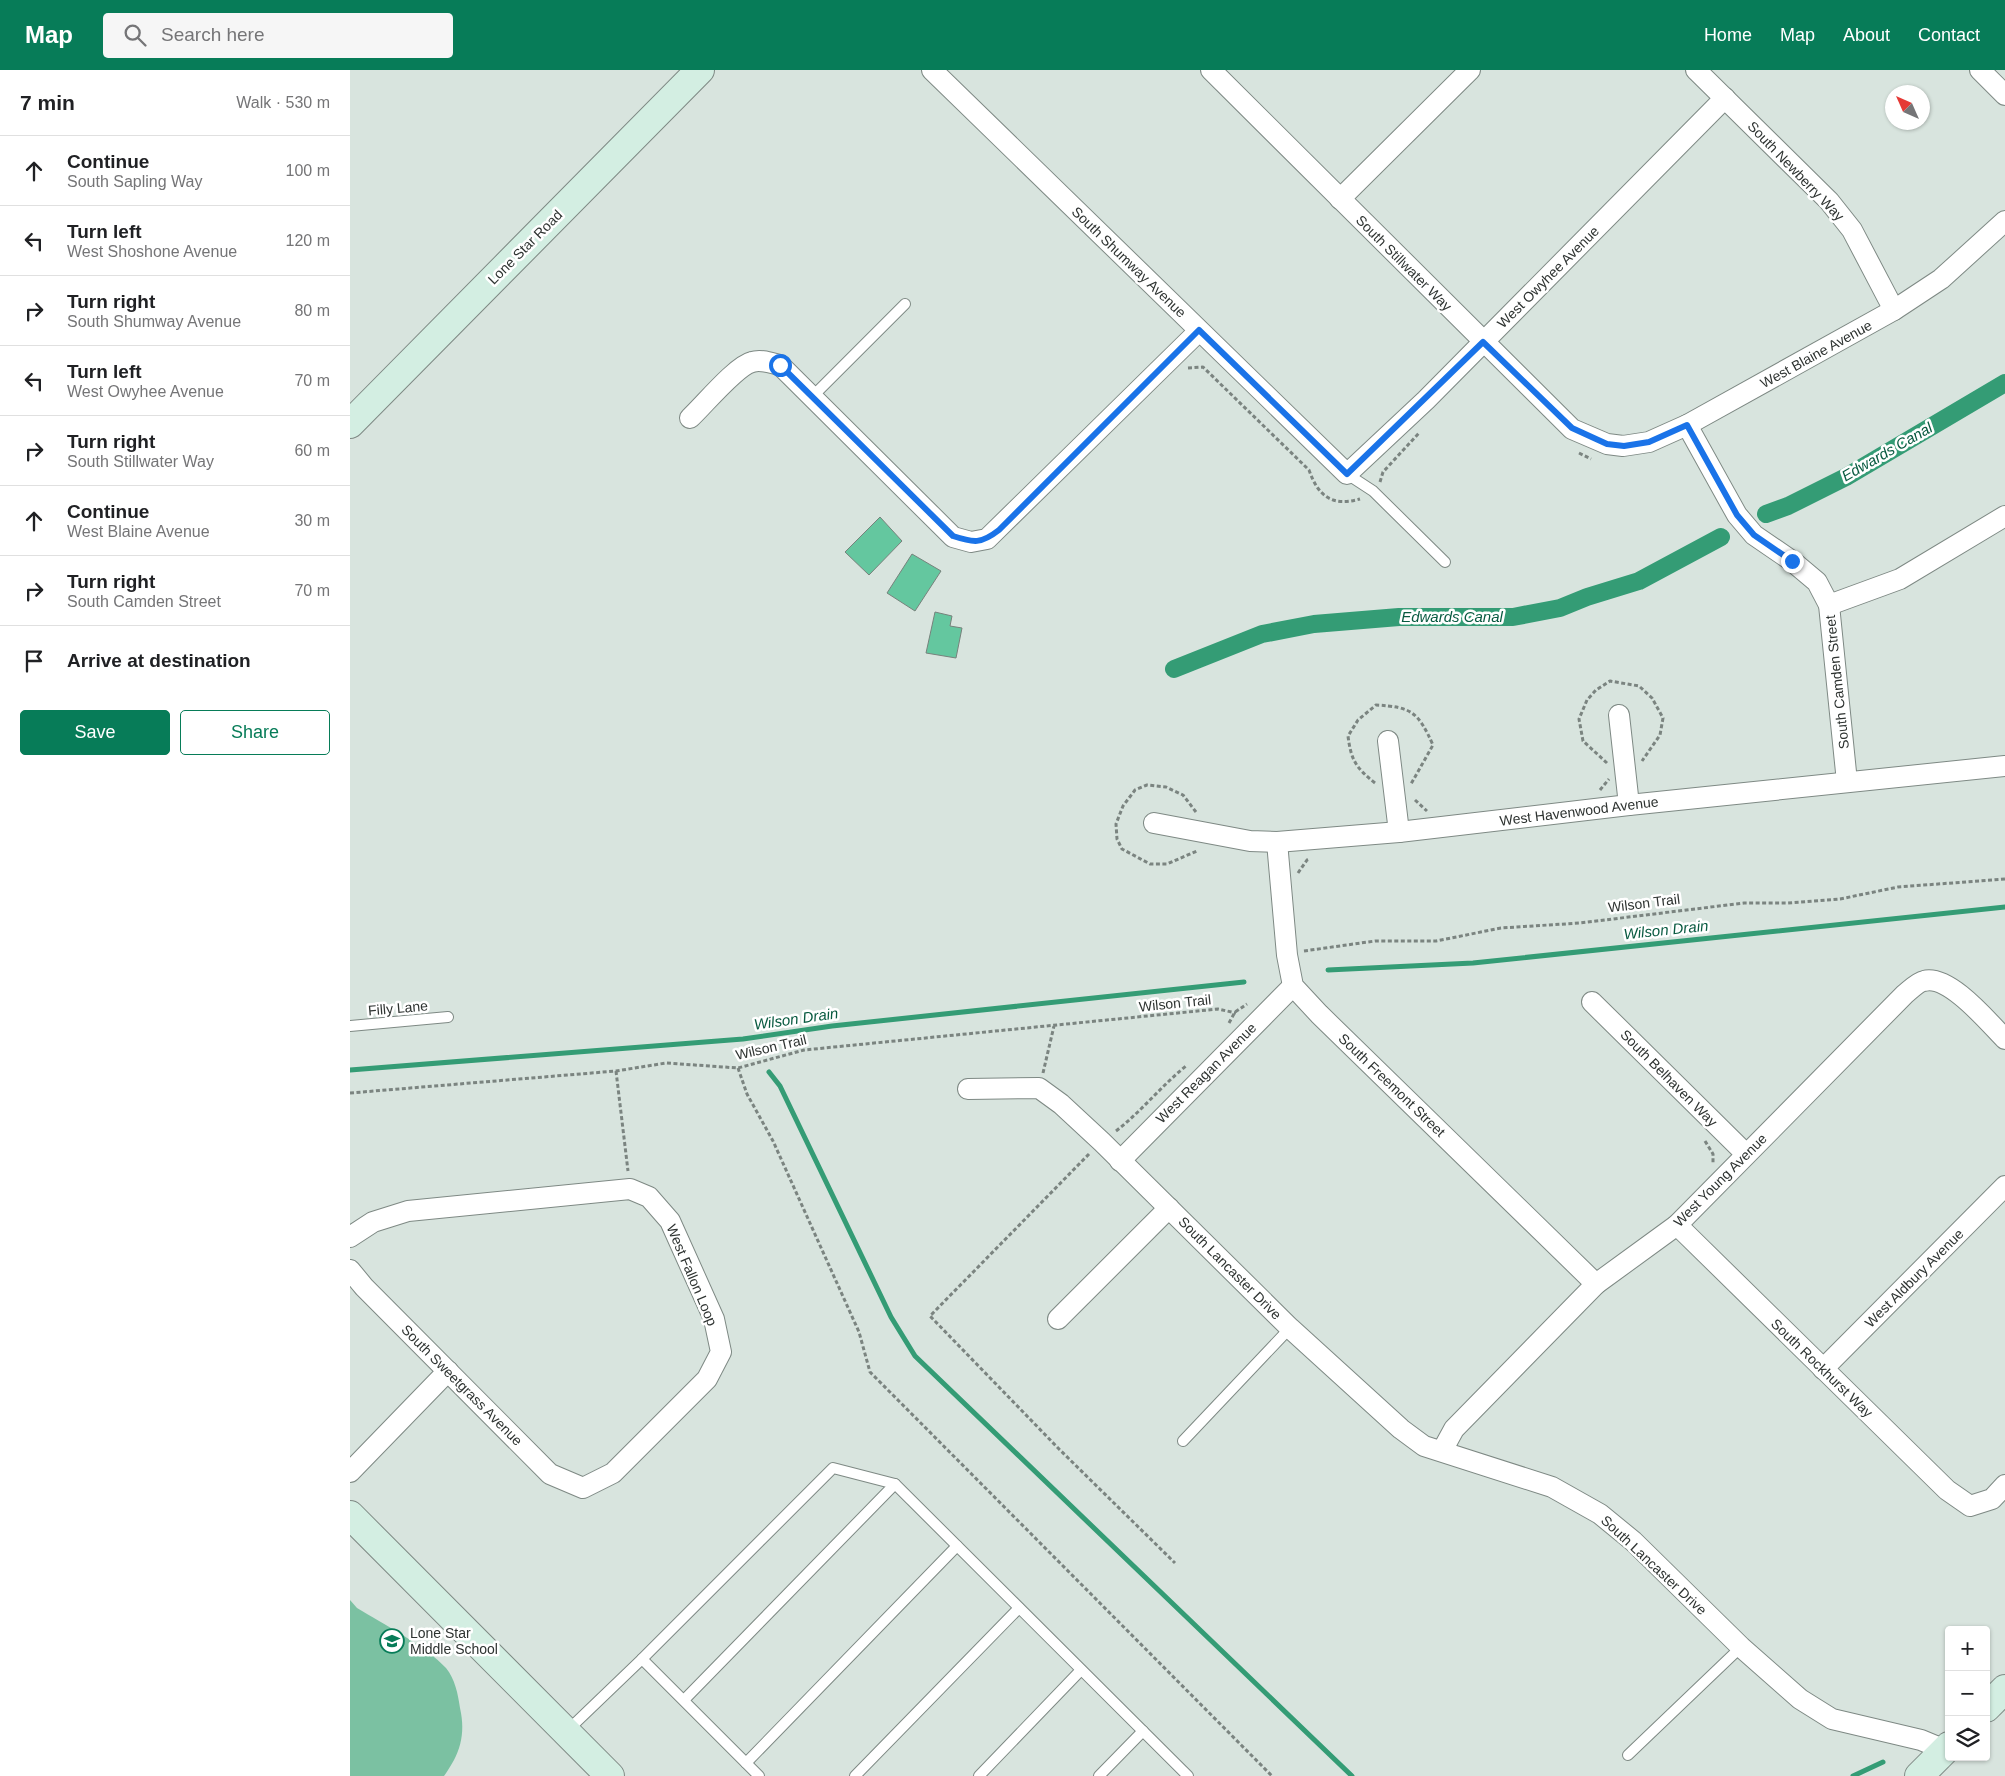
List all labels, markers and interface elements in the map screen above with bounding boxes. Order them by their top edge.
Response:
search box [103,13,453,58]
text: Map [25,21,73,48]
icon: search [121,21,149,49]
text: Search here [161,24,265,45]
text: Home [1704,25,1752,45]
text: Map [1780,25,1815,45]
text: About [1843,25,1890,45]
text: Contact [1918,25,1980,45]
north arrow [1885,85,1930,130]
text: 7 min [20,91,75,114]
text: Walk · 530 m [236,94,330,111]
street label: South Newberry Way [1744,118,1848,224]
text: Continue [67,151,149,172]
icon: ahead [20,157,48,185]
text: 100 m [286,162,330,179]
text: South Sapling Way [67,173,202,190]
street label: South Shumway Avenue [1069,203,1189,321]
street label: Lone Star Road [485,207,565,287]
street label: South Stillwater Way [1353,212,1455,314]
text: Turn left [67,221,142,242]
street label: West Owyhee Avenue [1494,223,1602,331]
icon: left [20,227,48,255]
text: 120 m [286,232,330,249]
text: West Shoshone Avenue [67,243,237,260]
text: Turn right [67,291,155,312]
icon: right [20,297,48,325]
text: 80 m [294,302,330,319]
text: South Shumway Avenue [67,313,241,330]
street label: West Blaine Avenue [1758,317,1875,391]
route start [769,354,792,377]
text: Turn left [67,361,142,382]
icon: left [20,367,48,395]
text: 70 m [294,372,330,389]
text: West Owyhee Avenue [67,383,224,400]
water label: Edwards Canal [1838,418,1936,484]
text: Turn right [67,431,155,452]
icon: right [20,437,48,465]
text: 60 m [294,442,330,459]
text: South Stillwater Way [67,453,214,470]
text: Continue [67,501,149,522]
icon: ahead [20,507,48,535]
text: 30 m [294,512,330,529]
text: West Blaine Avenue [67,523,210,540]
route end [1781,550,1804,573]
text: Turn right [67,571,155,592]
icon: right [20,577,48,605]
text: 70 m [294,582,330,599]
text: South Camden Street [67,593,221,610]
water label: Edwards Canal [1401,608,1504,625]
street label: South Camden Street [1822,614,1852,750]
icon: arrive [20,647,48,675]
text: Arrive at destination [67,650,251,671]
button: Save [20,710,170,755]
button: Share [180,710,330,755]
street label: West Havenwood Avenue [1499,793,1659,829]
street label: Wilson Trail [1607,891,1681,915]
water label: Wilson Drain [1623,917,1709,942]
street label: Wilson Trail [1138,991,1212,1015]
street label: Filly Lane [367,997,429,1019]
water label: Wilson Drain [753,1004,839,1033]
street label: West Reagan Avenue [1153,1019,1260,1126]
street label: South Belhaven Way [1617,1026,1721,1130]
street label: South Freemont Street [1335,1030,1449,1140]
street label: Wilson Trail [734,1031,808,1063]
street label: West Young Avenue [1670,1130,1770,1230]
street label: South Lancaster Drive [1175,1213,1285,1323]
street label: West Fallon Loop [663,1222,721,1328]
street label: West Aldbury Avenue [1861,1225,1967,1331]
street label: South Rockhurst Way [1768,1315,1876,1421]
street label: South Sweetgrass Avenue [398,1321,526,1449]
street label: South Lancaster Drive [1598,1512,1710,1618]
place label: Lone Star Middle School [410,1625,498,1657]
map controls [1945,1626,1990,1761]
button: + [1945,1626,1990,1671]
school or university icon: Lone Star Middle School [379,1628,405,1654]
button: − [1945,1671,1990,1716]
button: layers [1945,1716,1990,1761]

